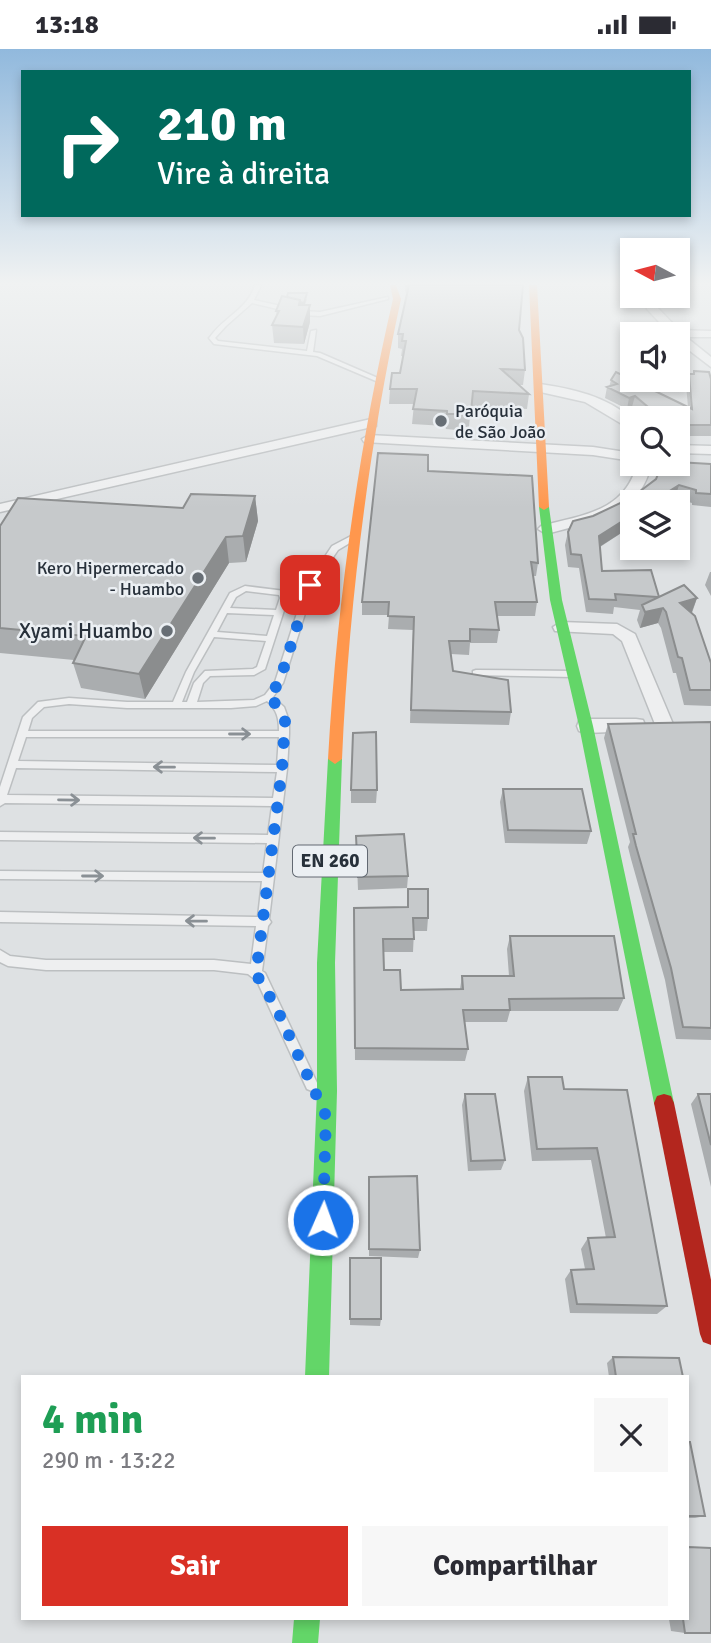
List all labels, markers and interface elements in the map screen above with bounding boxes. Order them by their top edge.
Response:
text: 13:18 [35,9,99,41]
text: 210 m [157,94,287,154]
icon: right [42,98,133,189]
text: Vire à direita [157,154,330,193]
north arrow [620,238,690,308]
map controls [620,238,690,560]
button: sound [620,322,690,392]
place label: Paróquia de São João [455,400,546,443]
button: search [620,406,690,476]
marker: Paróquia de São João [433,413,449,429]
button: layers [620,490,690,560]
pin [280,555,340,615]
place label: Kero Hipermercado - Huambo [37,557,184,600]
icon: arrive [291,566,329,604]
marker: Kero Hipermercado - Huambo [190,570,206,586]
place label: Xyami Huambo [19,618,153,644]
marker: Xyami Huambo [159,623,175,639]
one-way arrow [228,727,251,741]
one-way arrow [153,760,176,774]
one-way arrow [57,793,80,807]
one-way arrow [193,832,216,845]
road number: EN 260 [293,845,367,877]
one-way arrow [81,869,104,883]
one-way arrow [185,914,208,928]
position arrow [286,1183,360,1257]
text: 4 min [42,1394,143,1445]
button: close [594,1398,668,1472]
text: 290 m · 13:22 [42,1446,176,1475]
button: Sair [42,1526,348,1606]
button: Compartilhar [362,1526,668,1606]

